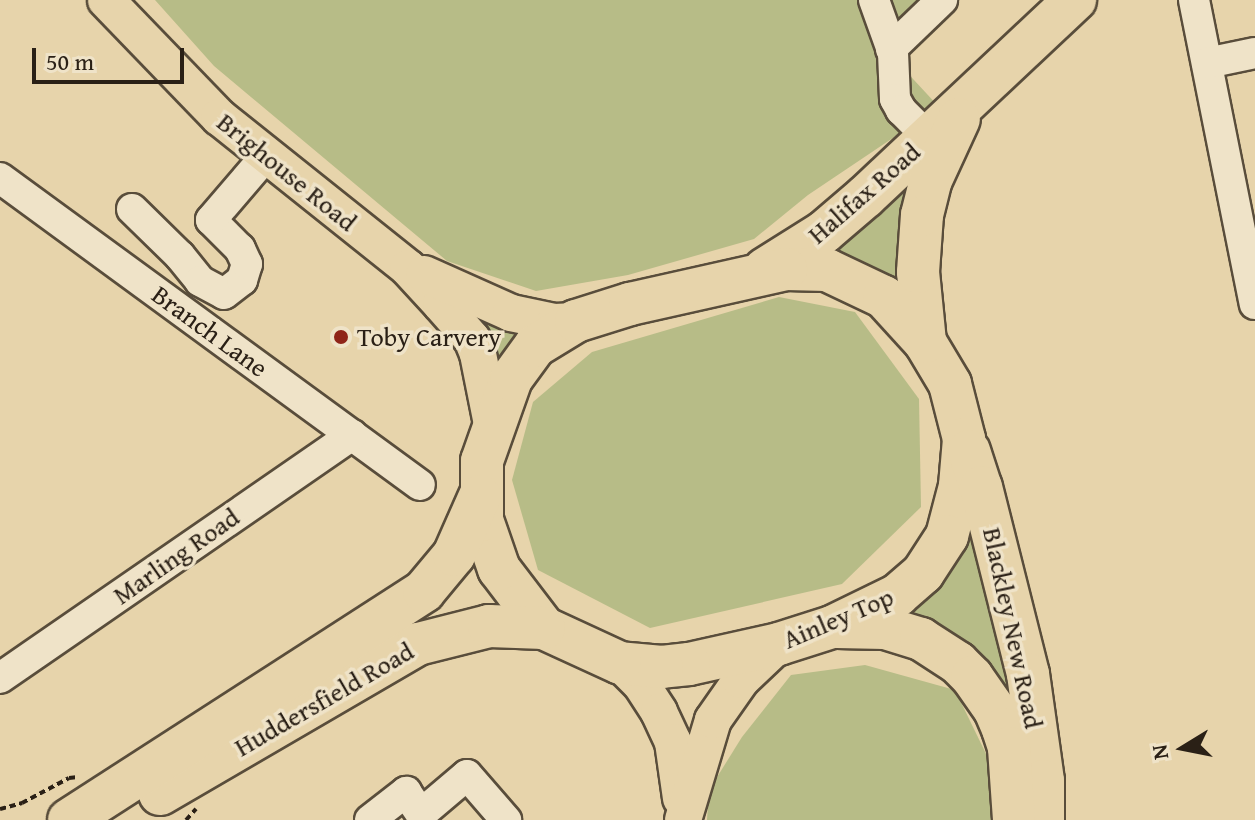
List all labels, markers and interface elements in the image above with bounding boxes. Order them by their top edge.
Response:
scale bar [36,32,188,82]
text: 50 m [46,44,94,79]
street label: Brighouse Road [211,106,363,238]
street label: Halifax Road [802,136,926,250]
street label: Branch Lane [146,279,274,383]
place label: Toby Carvery [357,321,501,353]
marker: Toby Carvery [332,328,350,346]
street label: Marling Road [107,501,245,611]
street label: Blackley New Road [976,525,1050,731]
street label: Ainley Top [778,581,898,655]
street label: Huddersfield Road [229,635,419,763]
north arrow [1143,708,1223,788]
text: N [1142,742,1176,762]

